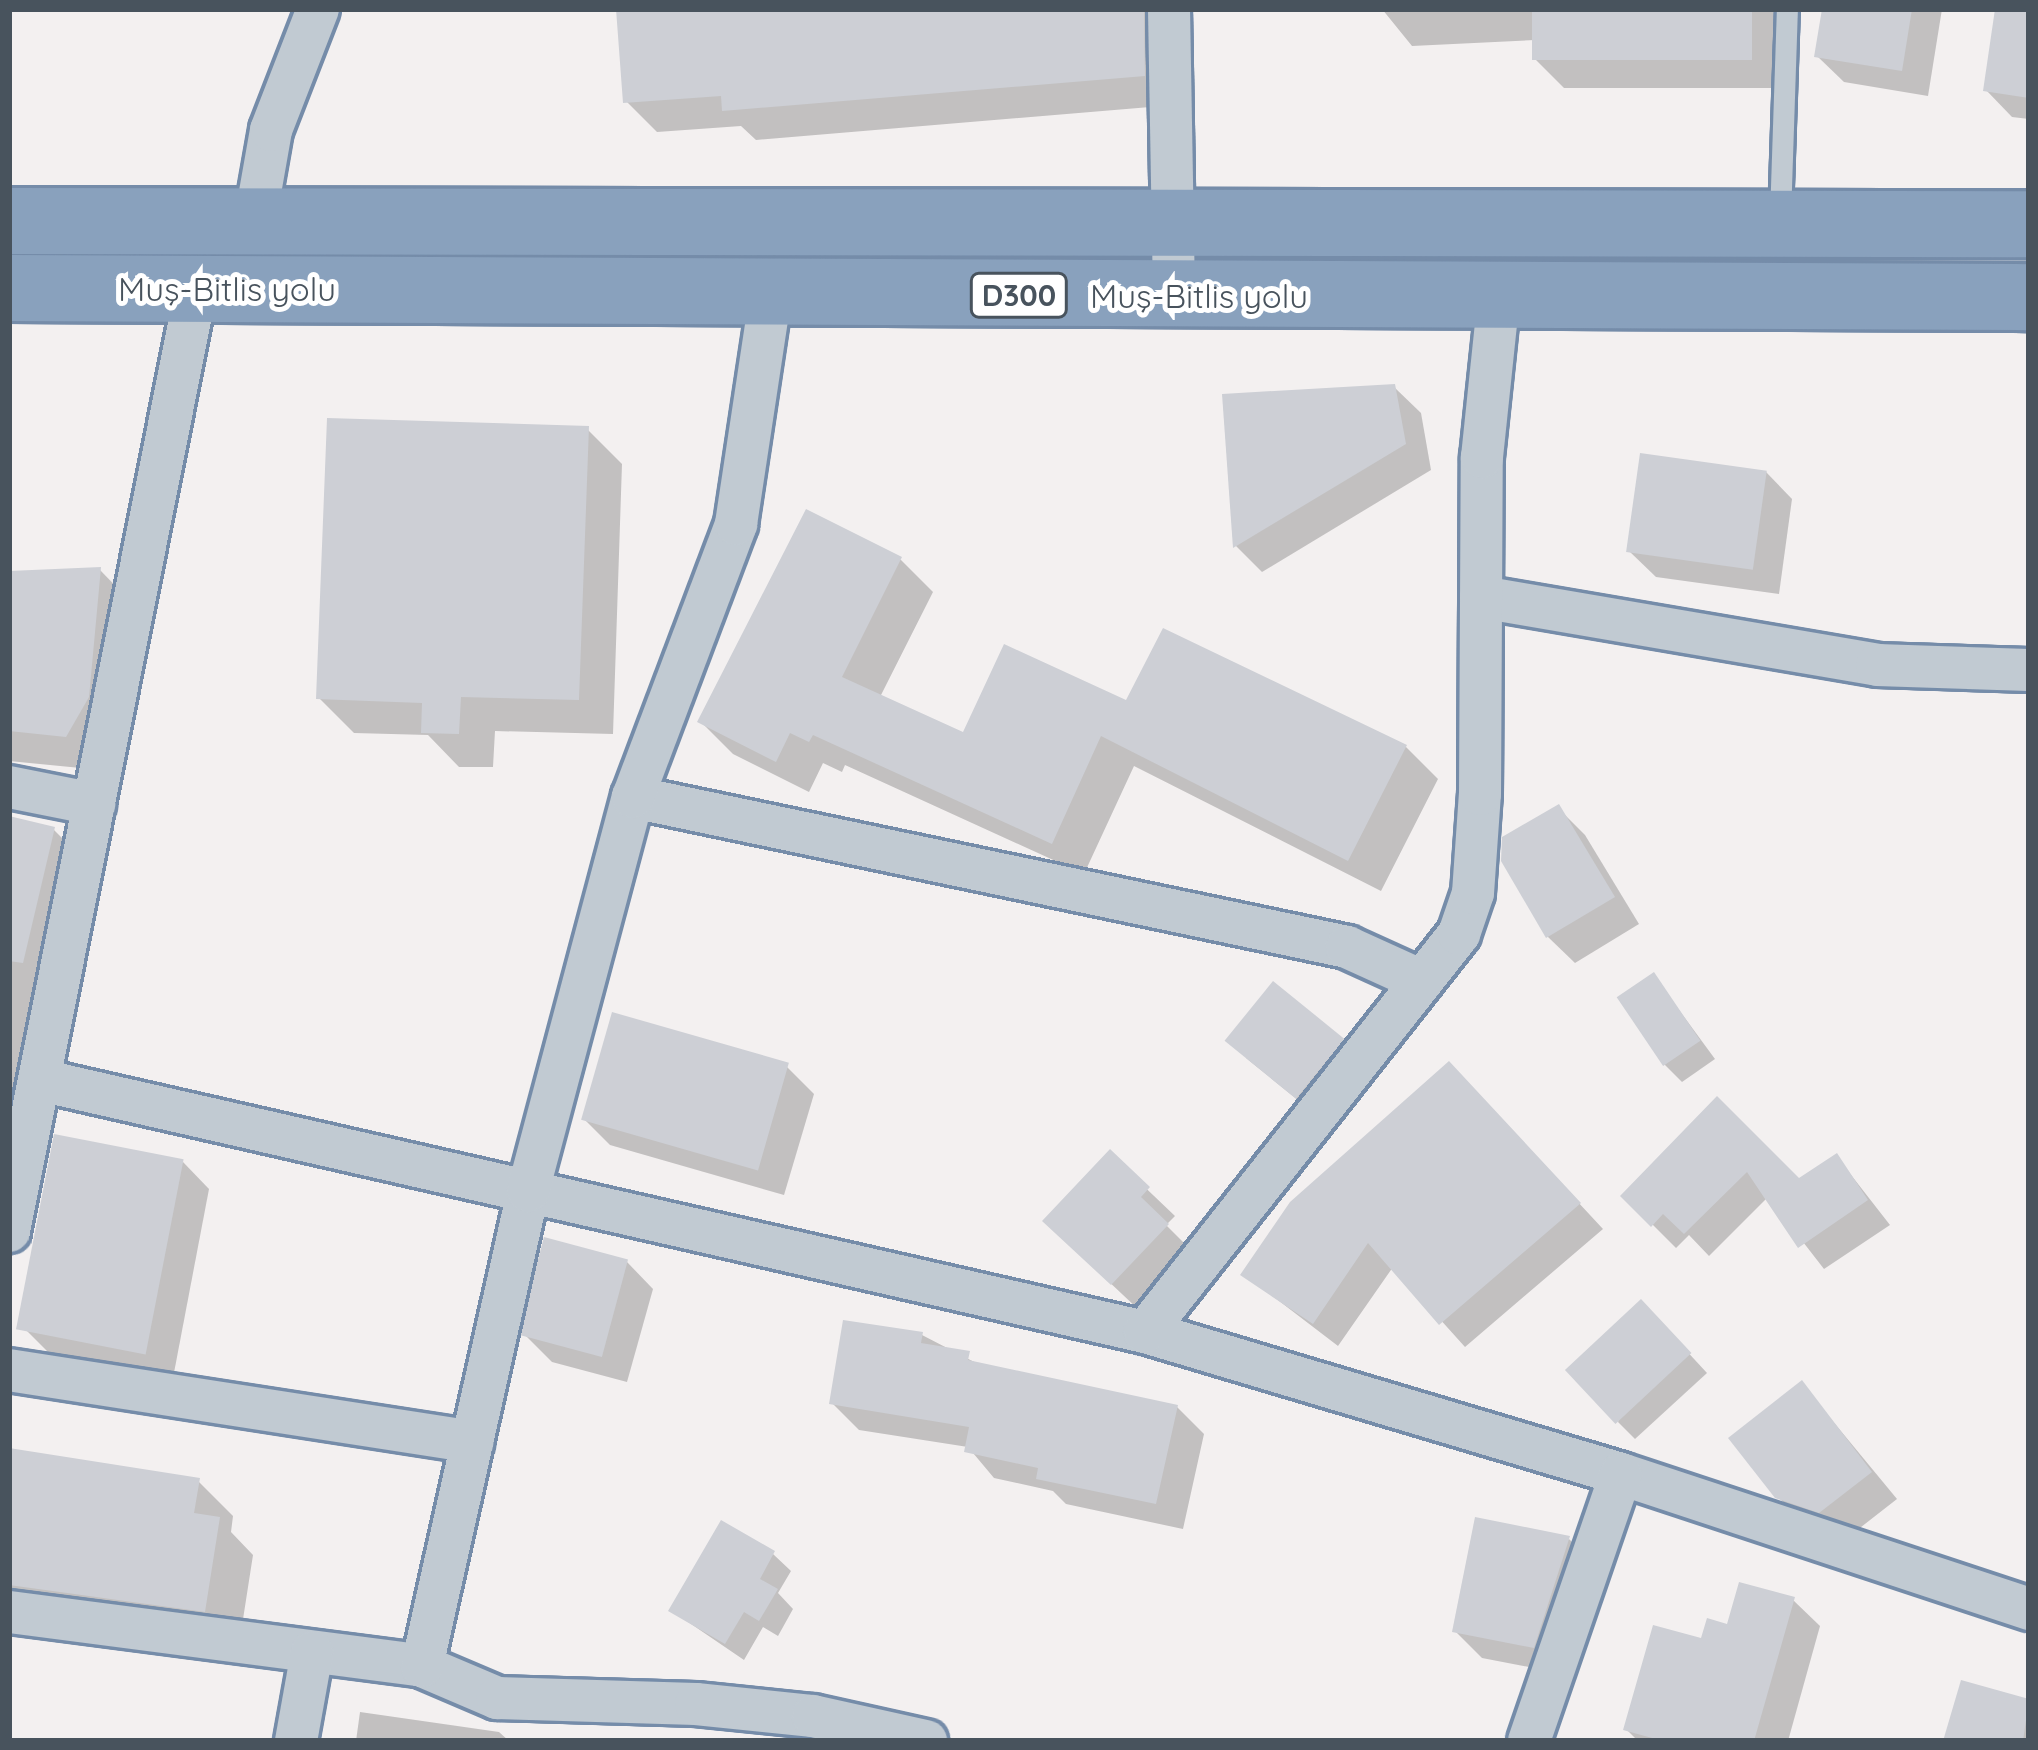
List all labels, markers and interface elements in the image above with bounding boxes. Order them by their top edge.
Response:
street label: Muş-Bitlis yolu [118,269,336,309]
road number: D300 [968,271,1070,319]
street label: Muş-Bitlis yolu [1090,276,1308,316]

